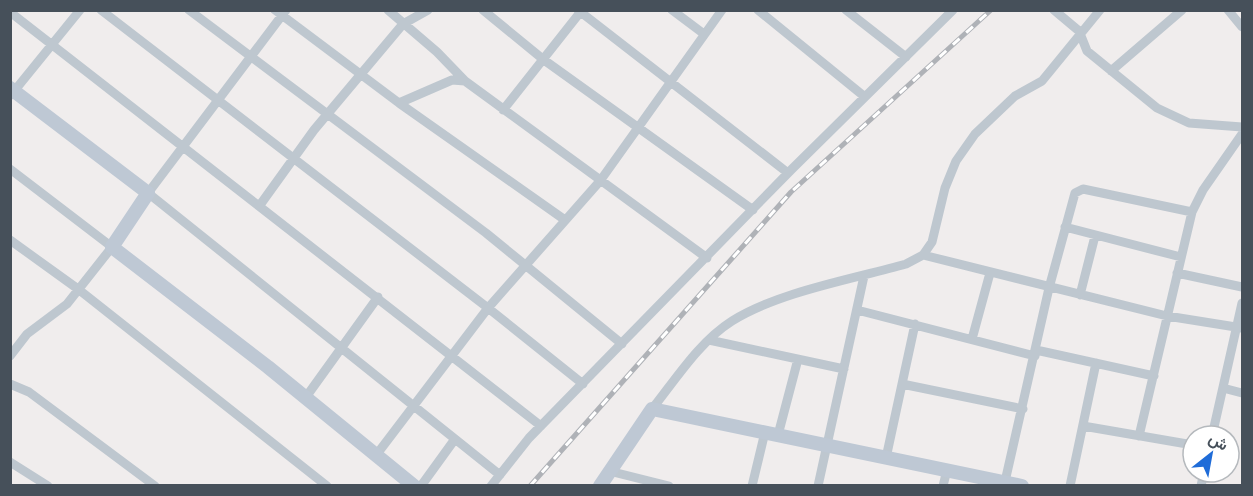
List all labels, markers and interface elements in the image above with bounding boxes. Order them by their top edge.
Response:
north arrow [1181,424,1241,484]
text: ش [1205,428,1232,455]

